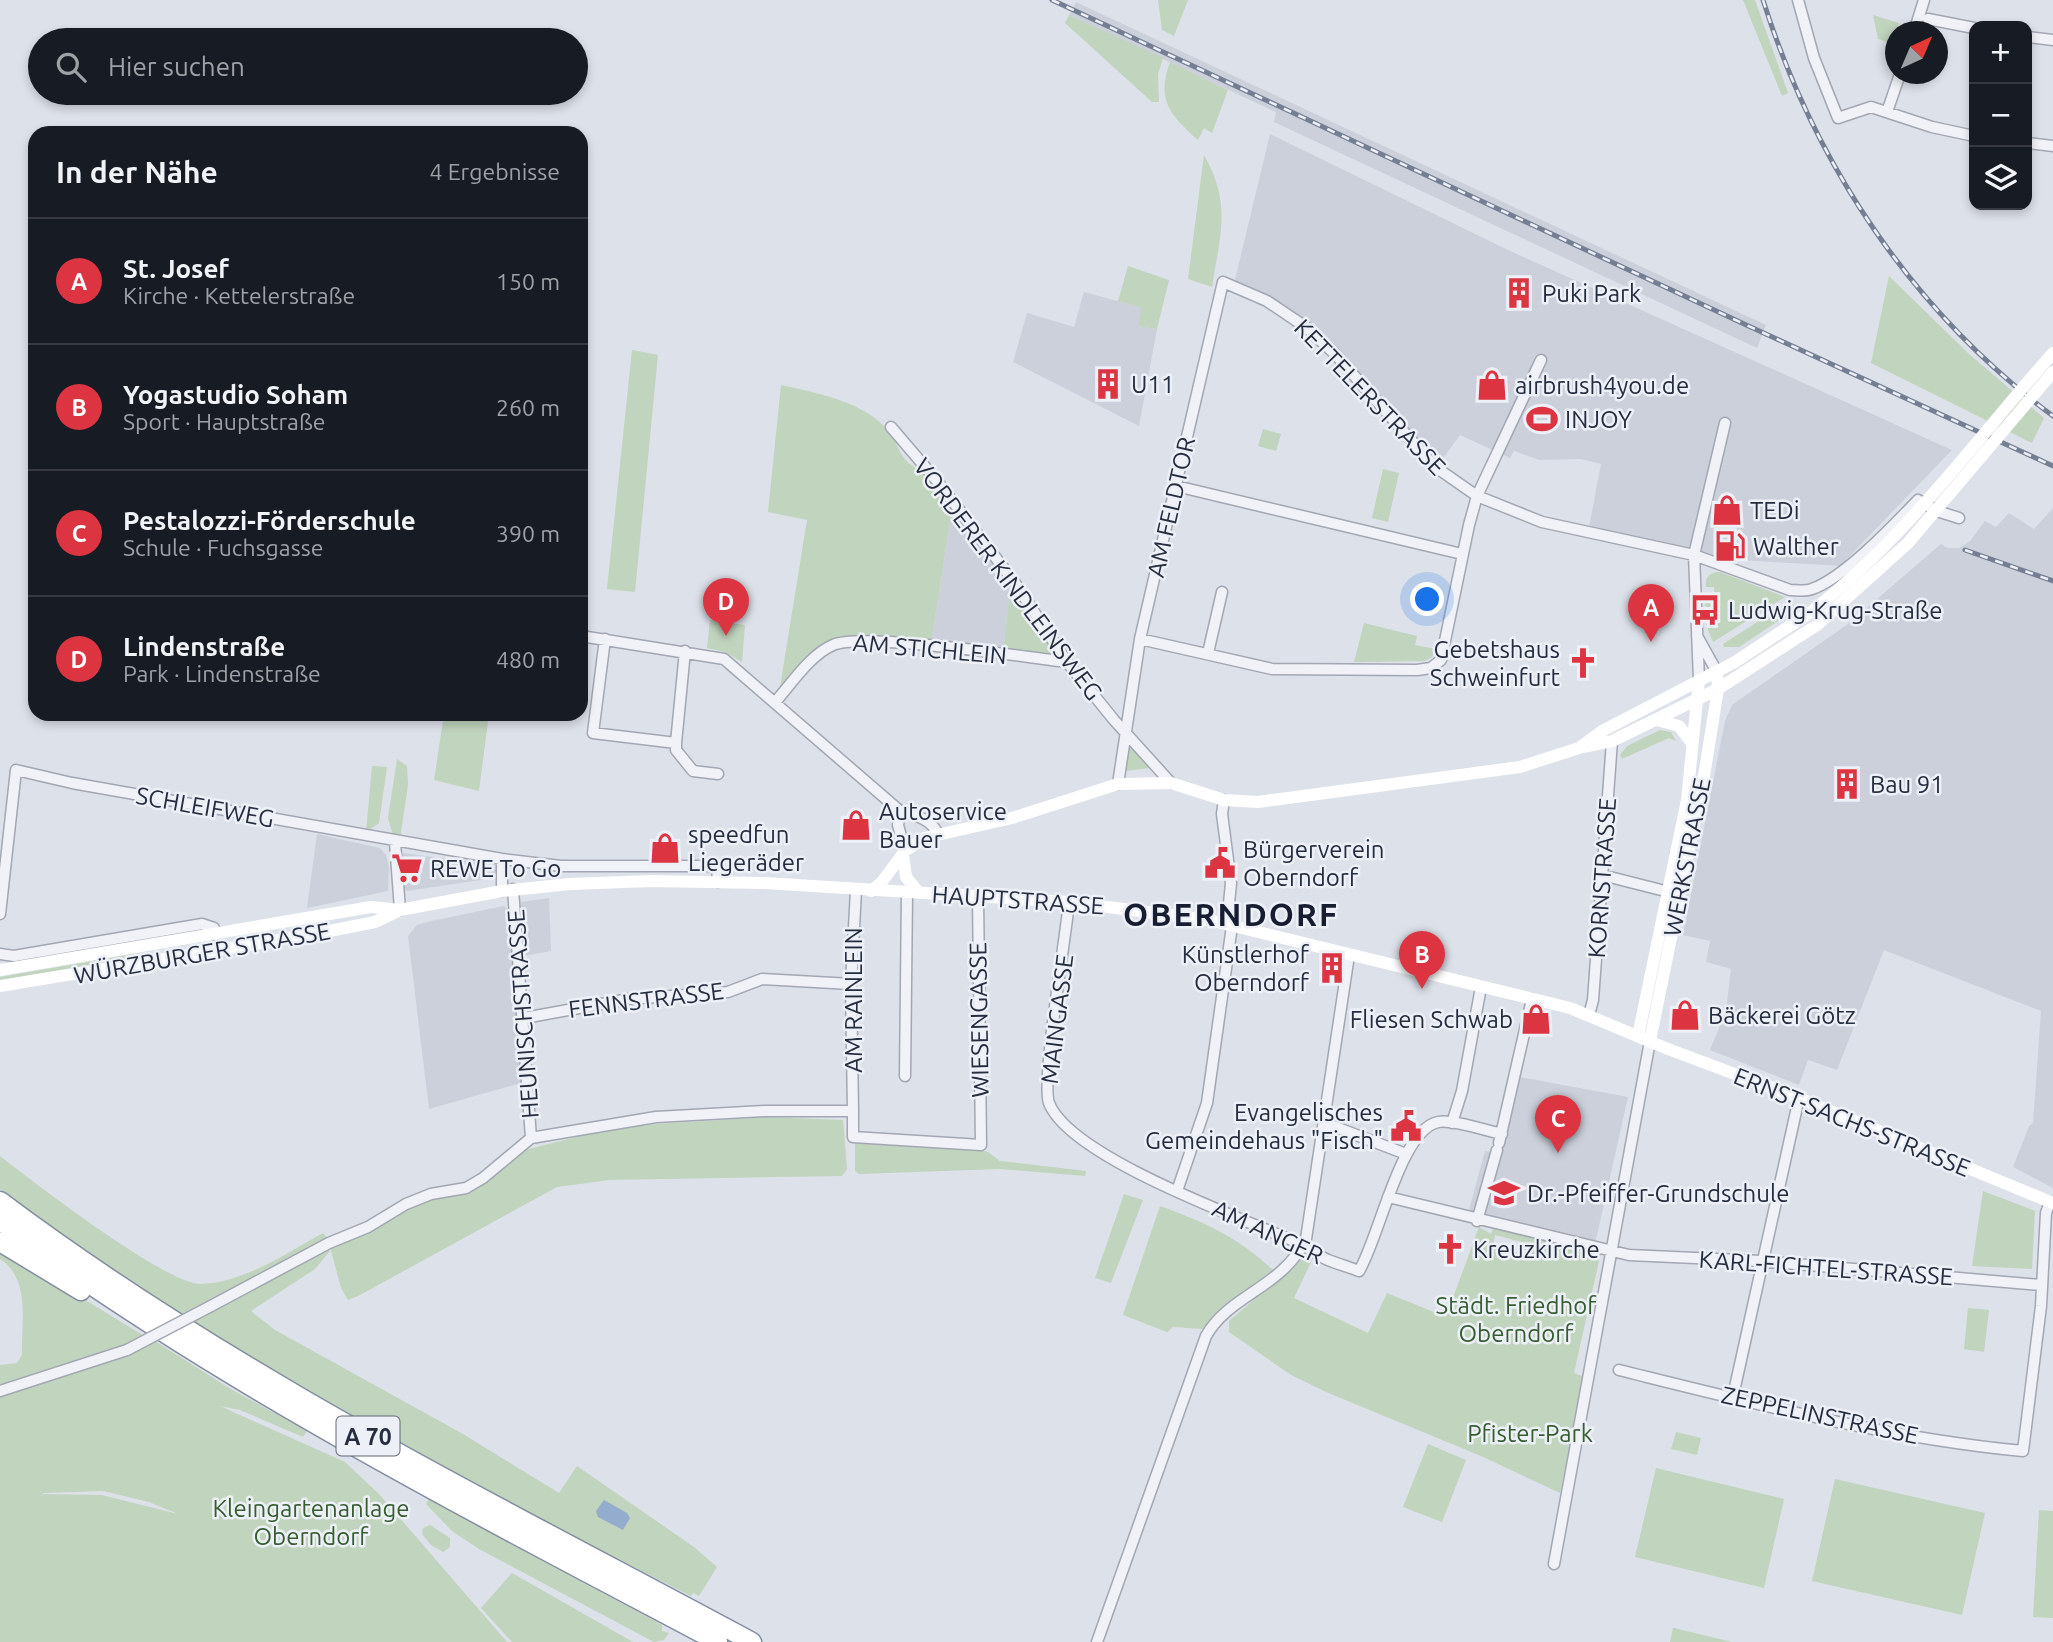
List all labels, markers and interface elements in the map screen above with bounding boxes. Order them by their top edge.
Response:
north arrow [1885,21,1948,84]
map controls [1969,21,2032,210]
button: + [1969,21,2032,84]
search box [28,28,588,105]
icon: search [52,48,90,86]
text: Hier suchen [108,52,245,81]
button: − [1969,84,2032,147]
button: layers [1969,147,2032,210]
text: In der Nähe [56,155,218,189]
text: 4 Ergebnisse [429,159,560,184]
text: St. Josef [123,254,229,283]
text: A [71,269,87,294]
text: 150 m [496,269,560,294]
building icon: Puki Park [1502,276,1536,310]
place label: Puki Park [1542,280,1641,307]
text: Kirche · Kettelerstraße [123,283,355,308]
street label: KETTELERSTRASSE [1289,314,1451,480]
building icon: U11 [1091,367,1125,401]
shop icon: airbrush4you.de [1475,368,1509,402]
place label: U11 [1131,371,1174,398]
place label: airbrush4you.de [1515,372,1689,399]
text: Yogastudio Soham [123,380,348,409]
text: B [71,395,87,420]
text: 260 m [496,395,560,420]
sports icon: INJOY [1525,402,1559,436]
place label: INJOY [1565,406,1632,433]
text: Sport · Hauptstraße [123,409,326,434]
street label: AM FELDTOR [1142,434,1200,580]
street label: VORDERER KINDLEINSWEG [908,453,1108,705]
shop icon: TEDi [1710,493,1744,527]
place label: TEDi [1750,497,1800,524]
text: Pestalozzi-Förderschule [123,506,416,535]
text: C [72,521,86,546]
text: 390 m [496,521,560,546]
fuel station icon: Walther [1713,529,1747,563]
place label: Walther [1753,533,1839,560]
text: Schule · Fuchsgasse [123,535,323,560]
pin: D [703,578,749,636]
your location [1410,582,1444,616]
pin: A [1628,584,1674,642]
bus stop icon: Ludwig-Krug-Straße [1688,593,1722,627]
place label: Ludwig-Krug-Straße [1728,597,1942,624]
street label: AM STICHLEIN [852,629,1008,669]
text: Lindenstraße [123,632,285,661]
place label: Gebetshaus Schweinfurt [1430,636,1561,691]
church icon: Gebetshaus Schweinfurt [1566,646,1600,680]
text: D [71,647,87,672]
text: 480 m [496,647,560,672]
text: Park · Lindenstraße [123,661,321,686]
building icon: Bau 91 [1830,767,1864,801]
place label: Bau 91 [1870,771,1944,798]
street label: WERKSTRASSE [1658,775,1716,939]
street label: SCHLEIFWEG [134,782,276,832]
street label: KORNSTRASSE [1583,797,1621,959]
place label: Autoservice Bauer [879,798,1007,853]
shop icon: Autoservice Bauer [839,808,873,842]
place label: speedfun Liegeräder [688,821,804,876]
shop icon: speedfun Liegeräder [648,831,682,865]
place label: Bürgerverein Oberndorf [1243,836,1384,891]
public building icon: Bürgerverein Oberndorf [1203,846,1237,880]
supermarket icon: REWE To Go [390,851,424,885]
place label: REWE To Go [430,855,561,882]
street label: HAUPTSTRASSE [931,881,1105,919]
district label: OBERNDORF [1123,896,1339,932]
street label: HEUNISCHSTRASSE [502,908,544,1120]
street label: WÜRZBURGER STRASSE [72,917,332,989]
street label: AM RAINLEIN [840,927,867,1073]
pin: B [1399,931,1445,989]
place label: Künstlerhof Oberndorf [1182,941,1310,996]
street label: WIESENGASSE [964,942,994,1098]
building icon: Künstlerhof Oberndorf [1315,951,1349,985]
street label: MAINGASSE [1036,953,1078,1085]
street label: FENNSTRASSE [567,977,725,1023]
shop icon: Bäckerei Götz [1668,998,1702,1032]
shop icon: Fliesen Schwab [1519,1002,1553,1036]
place label: Bäckerei Götz [1708,1002,1856,1029]
place label: Fliesen Schwab [1350,1006,1513,1033]
street label: ERNST-SACHS-STRASSE [1730,1062,1974,1182]
pin: C [1535,1095,1581,1153]
place label: Evangelisches Gemeindehaus "Fisch" [1145,1099,1383,1154]
public building icon: Evangelisches Gemeindehaus "Fisch" [1389,1109,1423,1143]
school or university icon: Dr.-Pfeiffer-Grundschule [1487,1176,1521,1210]
place label: Dr.-Pfeiffer-Grundschule [1527,1180,1789,1207]
street label: AM ANGER [1208,1195,1328,1269]
church icon: Kreuzkirche [1433,1232,1467,1266]
place label: Kreuzkirche [1473,1236,1600,1263]
street label: KARL-FICHTEL-STRASSE [1698,1246,1954,1290]
park label: Städt. Friedhof Oberndorf [1436,1292,1597,1347]
street label: ZEPPELINSTRASSE [1719,1381,1921,1449]
road number: A 70 [336,1416,400,1456]
park label: Pfister-Park [1467,1420,1593,1447]
park label: Kleingartenanlage Oberndorf [212,1495,410,1550]

